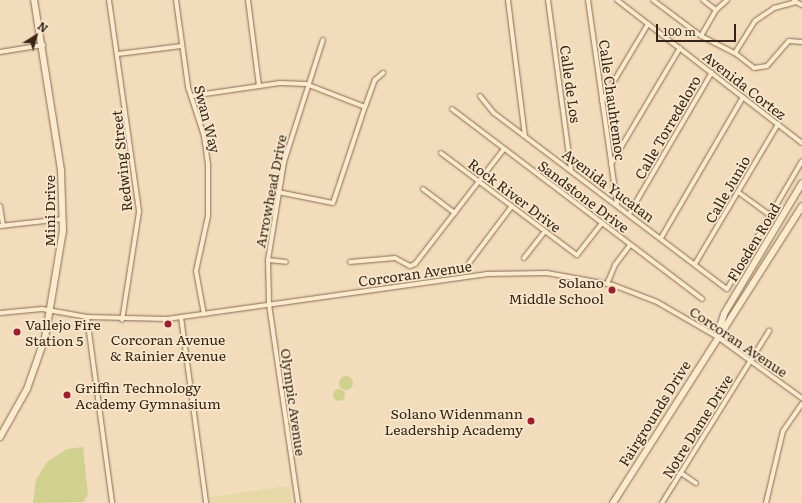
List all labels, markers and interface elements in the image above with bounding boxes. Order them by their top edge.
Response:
north arrow [16,16,56,56]
scale bar [658,16,738,42]
text: N [35,17,52,36]
text: 100 m [663,22,696,40]
street label: Calle Chauhtemoc [596,39,630,161]
street label: Calle de Los [557,44,585,124]
street label: Avenida Cortez [700,47,790,123]
street label: Calle Torredeloro [630,72,704,182]
street label: Swan Way [191,83,225,155]
street label: Redwing Street [107,109,135,213]
street label: Arrowhead Drive [251,133,289,249]
street label: Avenida Yucatan [560,145,658,225]
street label: Calle Junio [701,152,753,226]
street label: Rock River Drive [465,155,565,235]
street label: Sandstone Drive [535,156,633,236]
street label: Mini Drive [41,175,57,247]
street label: Flosden Road [723,200,783,284]
street label: Corcoran Avenue [357,257,473,289]
place label: Solano Middle School [508,274,604,306]
marker: Solano Middle School [607,285,617,295]
street label: Corcoran Avenue [687,302,791,380]
place label: Vallejo Fire Station 5 [25,316,101,348]
marker: Corcoran Avenue & Rainier Avenue [163,319,173,329]
marker: Vallejo Fire Station 5 [12,327,22,337]
place label: Corcoran Avenue & Rainier Avenue [110,331,226,364]
street label: Olympic Avenue [278,347,310,457]
street label: Fairgrounds Drive [615,357,693,469]
street label: Notre Dame Drive [658,371,736,481]
place label: Griffin Technology Academy Gymnasium [75,379,221,412]
marker: Griffin Technology Academy Gymnasium [62,390,72,400]
place label: Solano Widenmann Leadership Academy [384,405,523,438]
marker: Solano Widenmann Leadership Academy [526,416,536,426]

